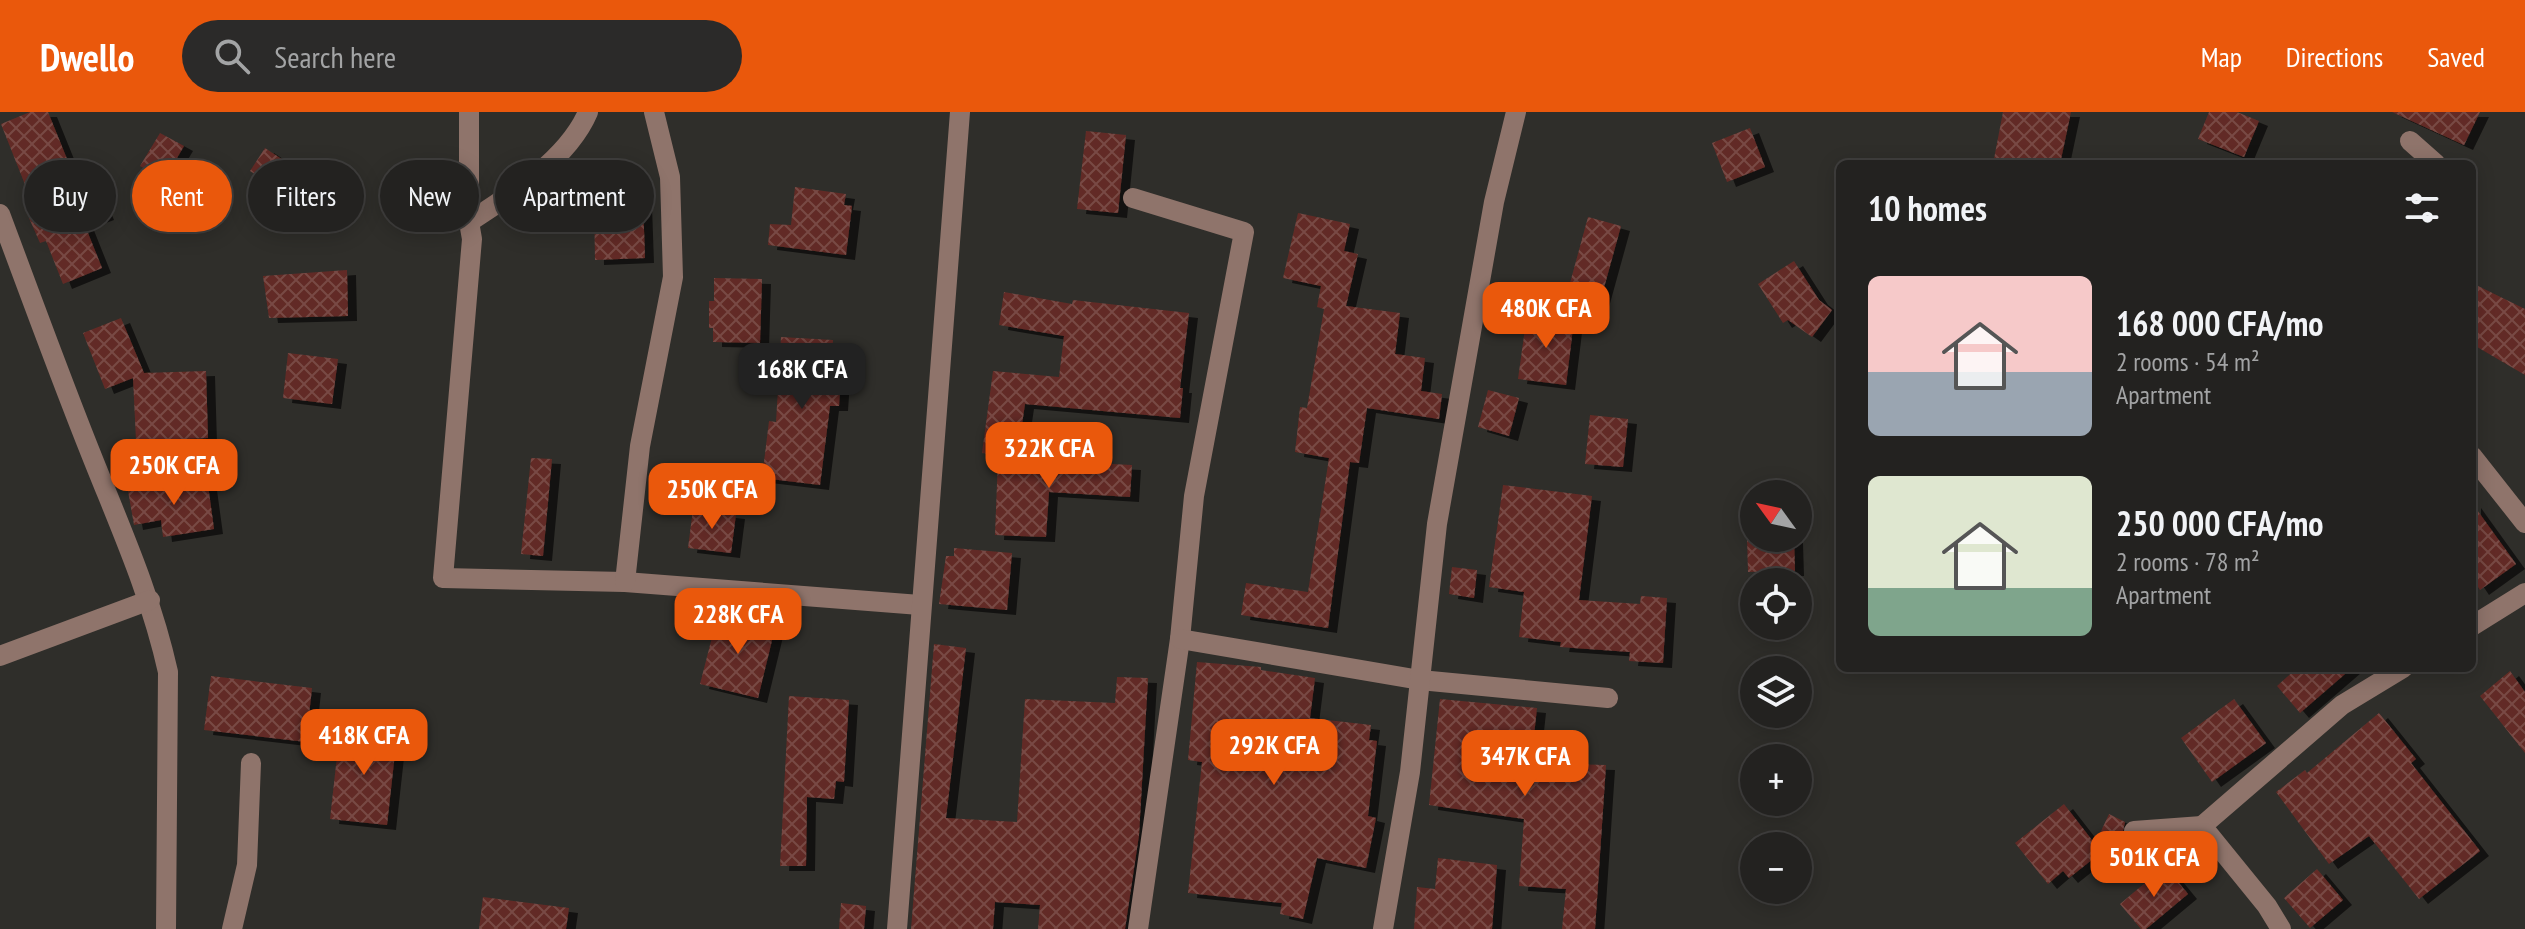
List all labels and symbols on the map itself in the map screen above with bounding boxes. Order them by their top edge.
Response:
pin: 480K CFA [1463,282,1629,350]
pin: 168K CFA [719,343,885,411]
pin: 322K CFA [966,422,1132,490]
pin: 250K CFA [91,439,257,507]
pin: 250K CFA [629,463,795,531]
north arrow [1740,480,1812,552]
pin: 228K CFA [655,588,821,656]
pin: 418K CFA [281,709,447,777]
pin: 292K CFA [1191,719,1357,787]
pin: 347K CFA [1442,730,1608,798]
pin: 501K CFA [2071,831,2237,899]

